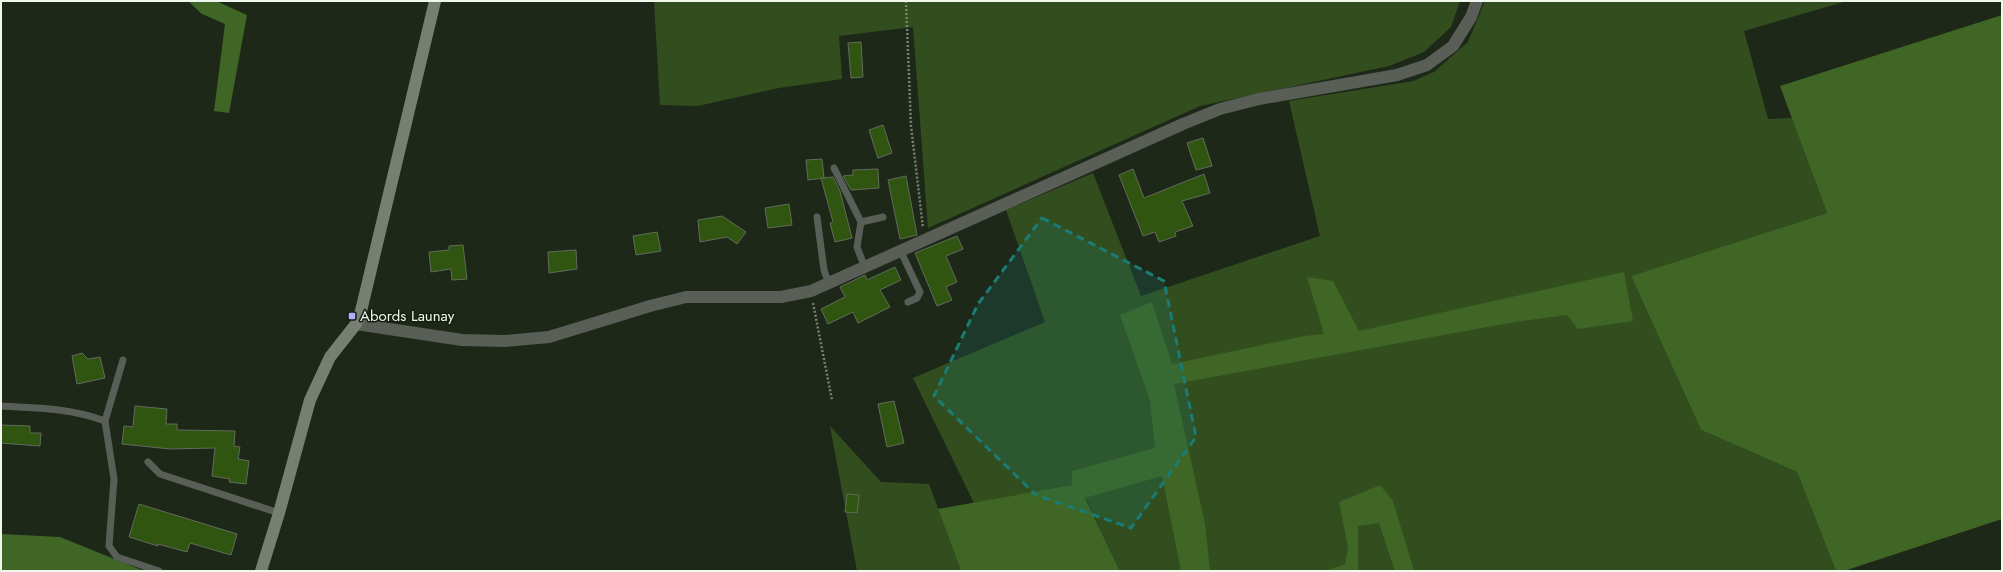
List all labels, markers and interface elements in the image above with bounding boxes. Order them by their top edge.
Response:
place label: Abords Launay [360,305,455,327]
marker: Abords Launay [347,311,357,321]

